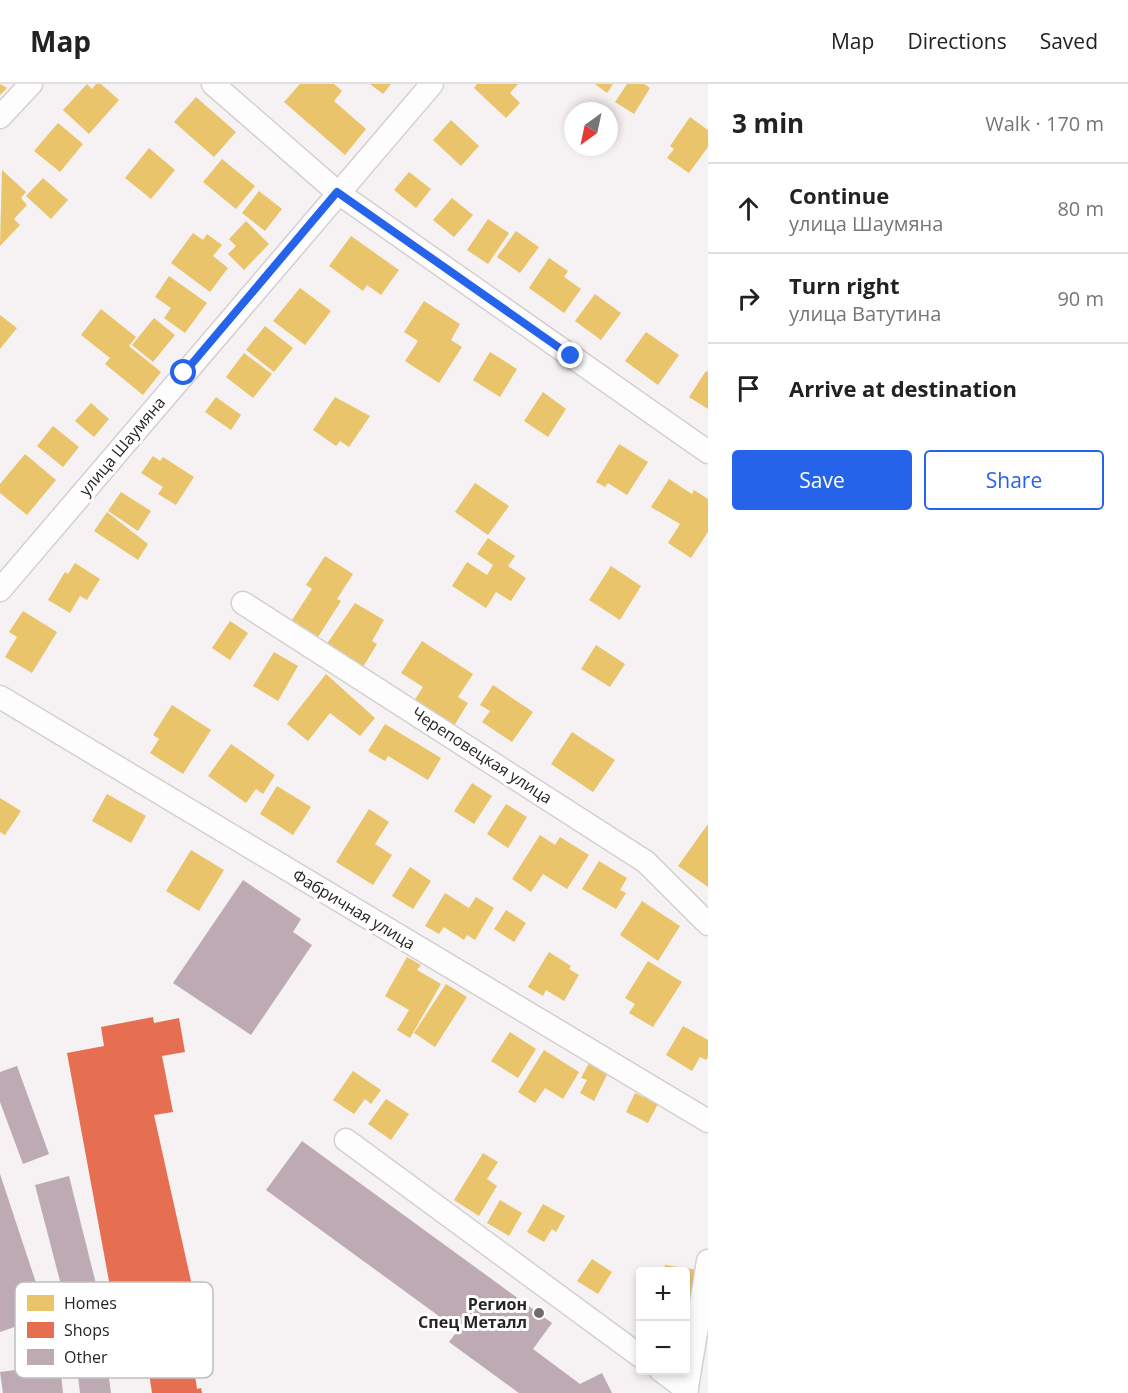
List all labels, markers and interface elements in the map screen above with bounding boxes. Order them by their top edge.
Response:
text: Map [30,22,91,60]
text: Map [831,27,874,55]
text: Directions [907,27,1007,55]
text: Saved [1040,27,1098,55]
north arrow [564,102,618,156]
text: 3 min [732,105,804,141]
text: Walk · 170 m [985,110,1104,137]
text: Continue [789,180,889,210]
icon: ahead [732,192,765,225]
text: 80 m [1057,195,1104,222]
text: улица Шаумяна [789,210,943,237]
text: Turn right [789,270,900,300]
icon: right [732,282,765,315]
text: 90 m [1057,285,1104,312]
text: улица Ватутина [789,300,941,327]
route end [557,342,583,368]
route start [170,359,196,385]
icon: arrive [732,372,765,405]
text: Arrive at destination [789,373,1017,403]
street label: улица Шаумяна [74,392,170,500]
button: Save [732,450,912,510]
button: Share [924,450,1104,510]
street label: Череповецкая улица [408,701,556,809]
street label: Фабричная улица [289,864,419,954]
map controls [636,1267,690,1375]
button: + [636,1267,690,1321]
legend [15,1282,213,1378]
text: Homes [64,1292,117,1314]
place label: Регион Спец Металл [418,1293,527,1333]
marker: Регион Спец Металл [532,1306,546,1320]
text: Shops [64,1319,110,1341]
button: − [636,1321,690,1375]
text: Other [64,1346,108,1368]

